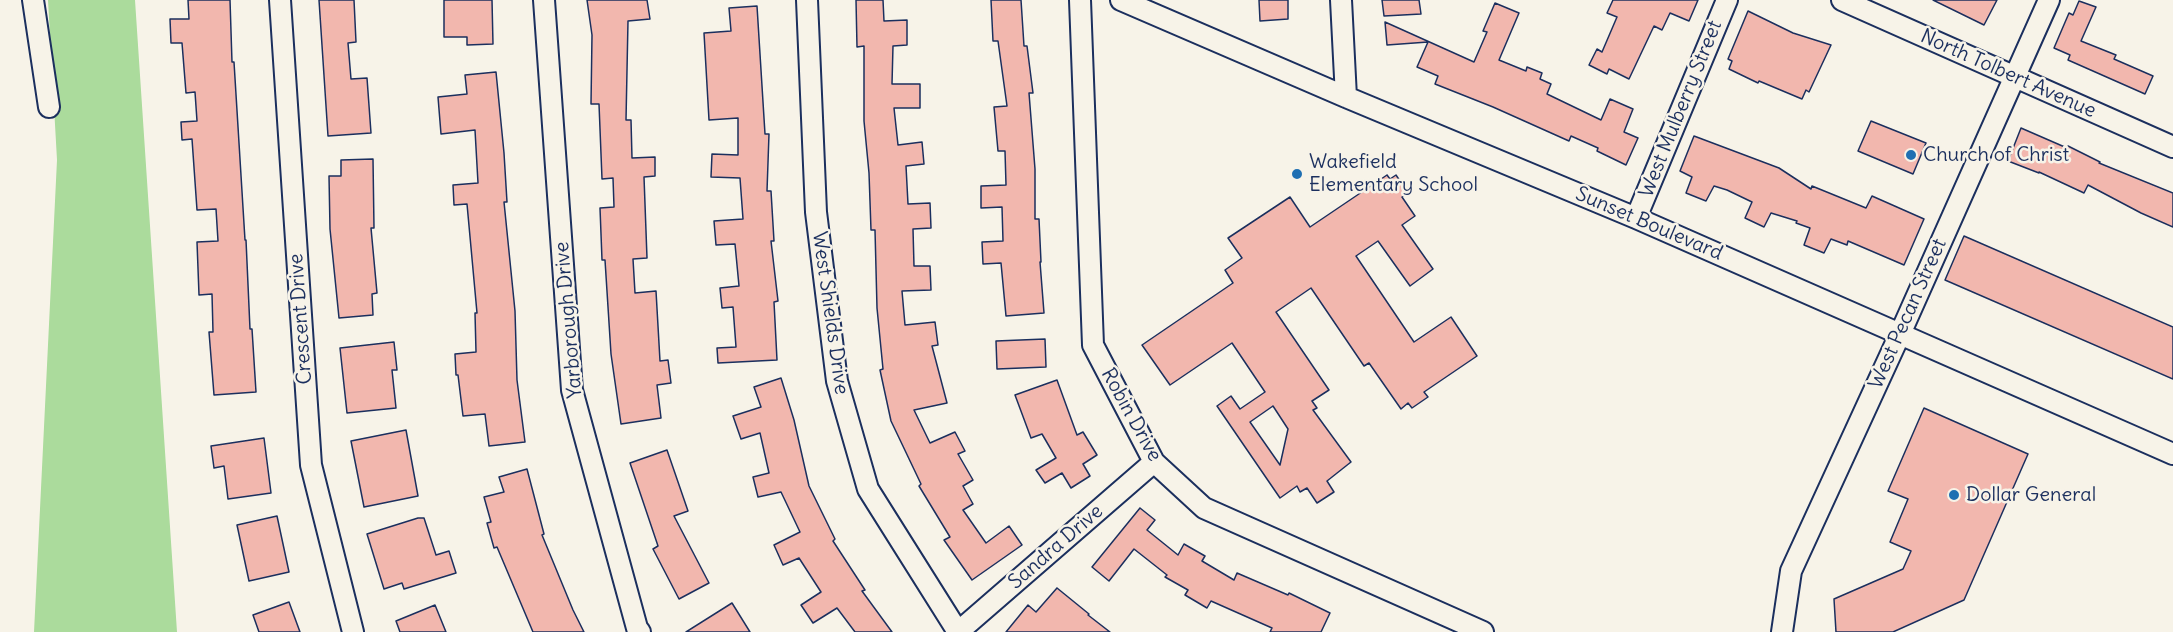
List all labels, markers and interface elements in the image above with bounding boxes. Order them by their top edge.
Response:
street label: West Mulberry Street [1635,17,1727,201]
street label: North Tolbert Avenue [1917,25,2099,123]
place label: Church of Christ [1923,143,2069,167]
marker: Church of Christ [1904,148,1918,162]
place label: Wakefield Elementary School [1309,150,1478,197]
marker: Wakefield Elementary School [1290,167,1304,181]
street label: Sunset Boulevard [1572,182,1726,266]
street label: West Shields Drive [807,230,853,396]
street label: West Pecan Street [1864,235,1952,393]
street label: Yarborough Drive [550,241,588,399]
street label: Crescent Drive [284,253,318,385]
street label: Robin Drive [1096,364,1166,466]
place label: Dollar General [1966,483,2096,507]
marker: Dollar General [1947,488,1961,502]
street label: Sandra Drive [1004,499,1108,595]

